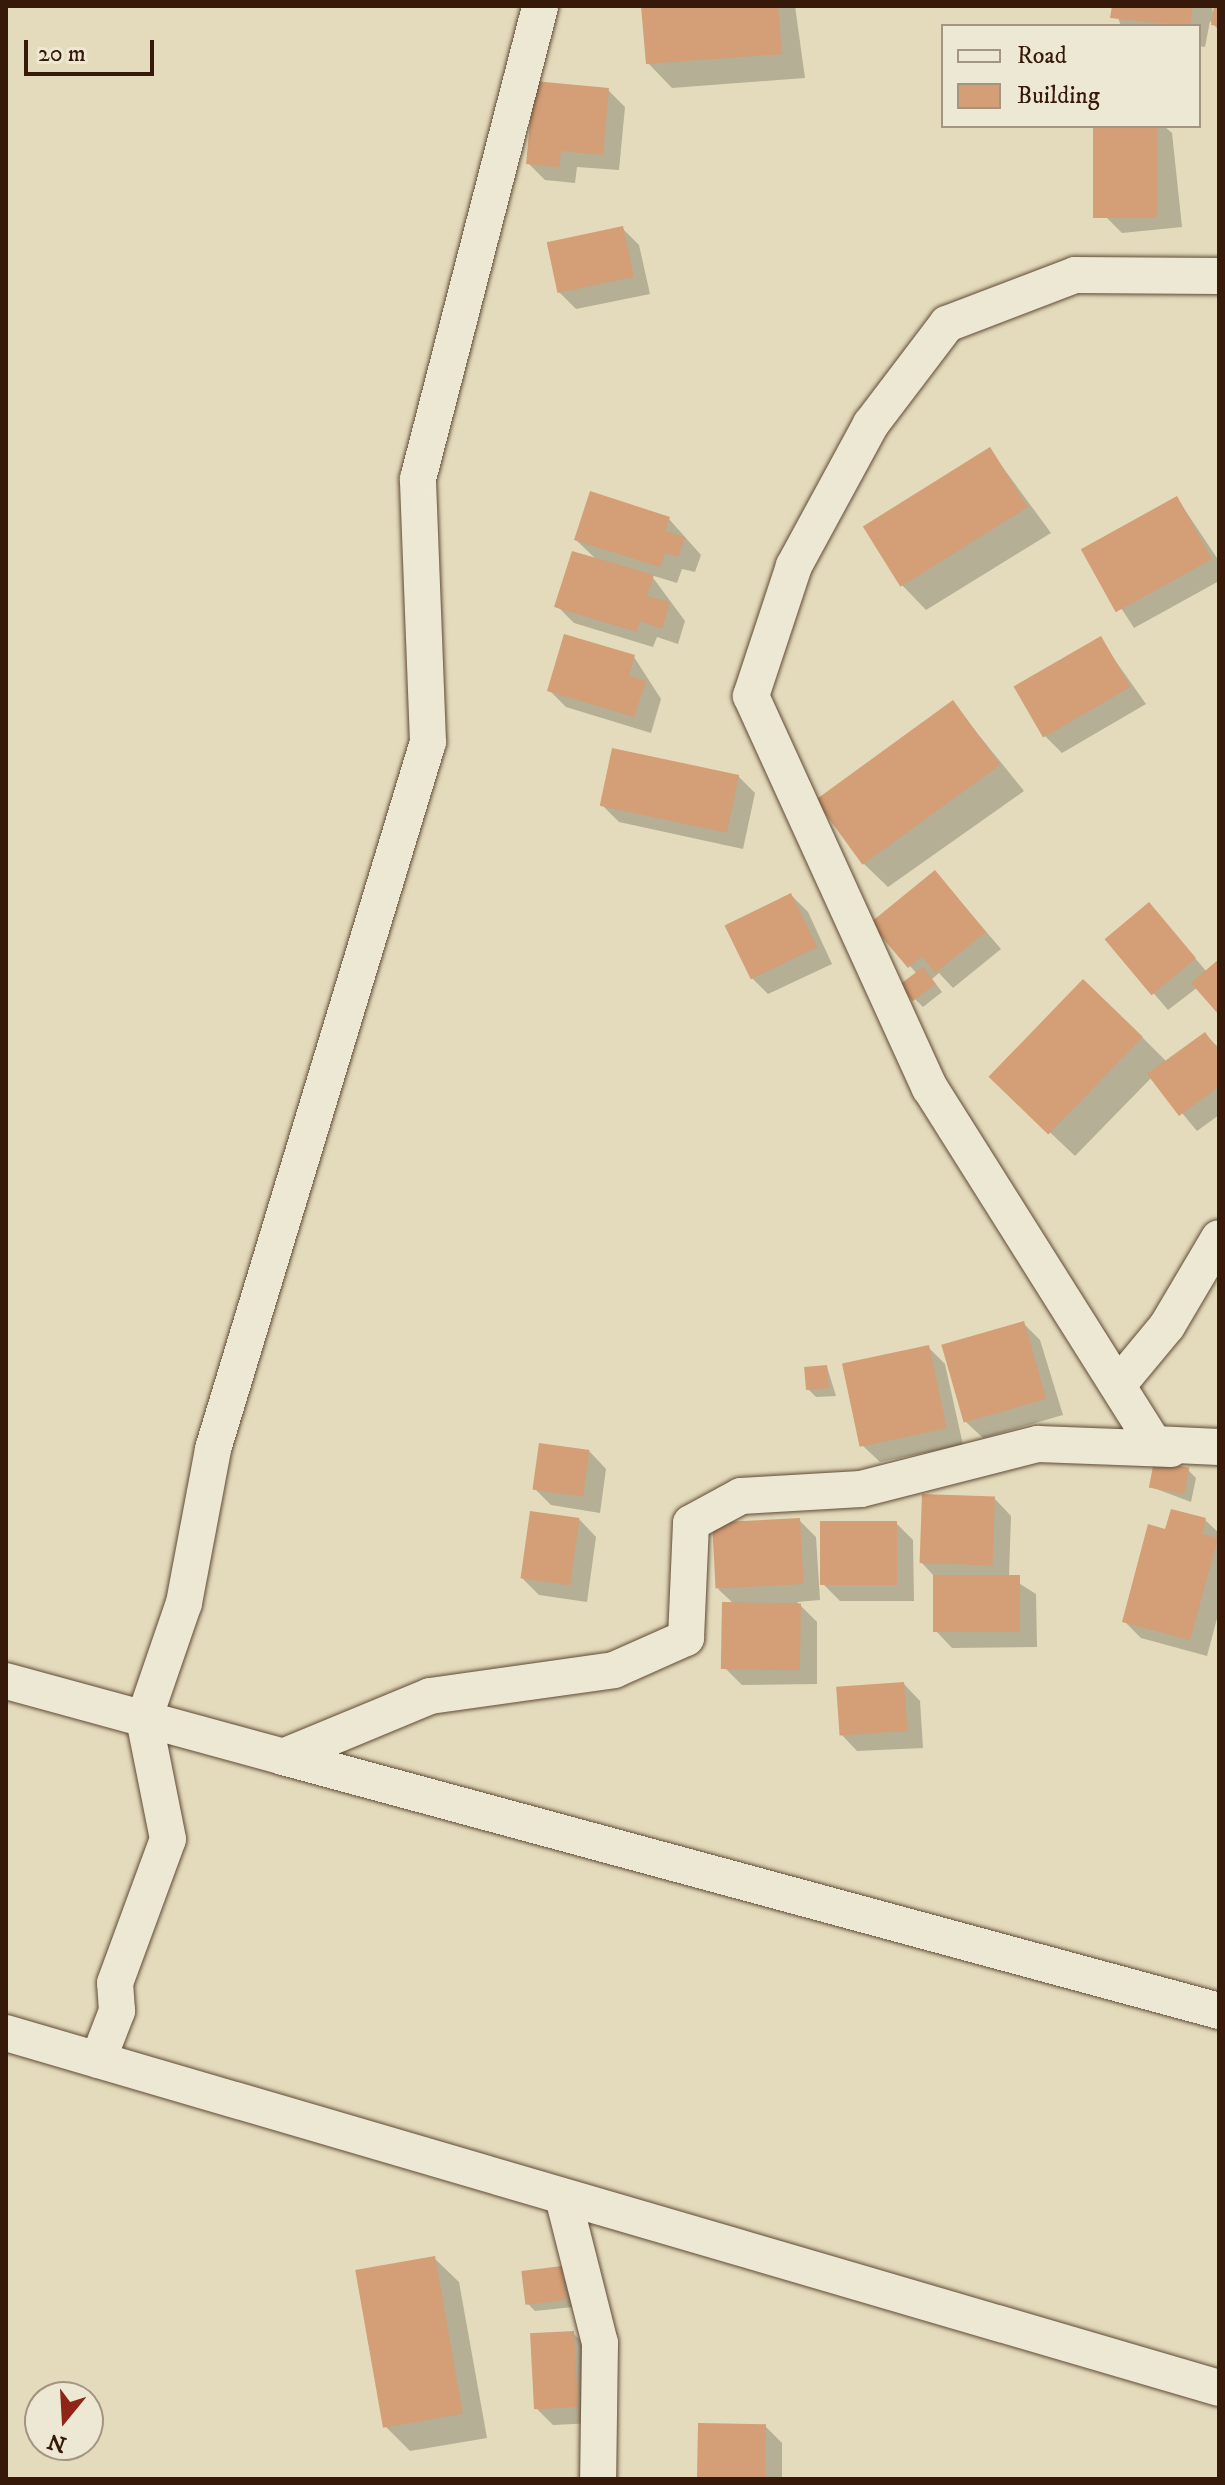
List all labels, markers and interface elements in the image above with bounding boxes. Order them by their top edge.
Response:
scale bar [28,24,158,74]
legend [941,24,1201,128]
text: 20 m [38,39,86,69]
text: Road [1017,41,1067,71]
text: Building [1017,81,1100,111]
north arrow [24,2381,104,2461]
text: N [44,2427,70,2458]

